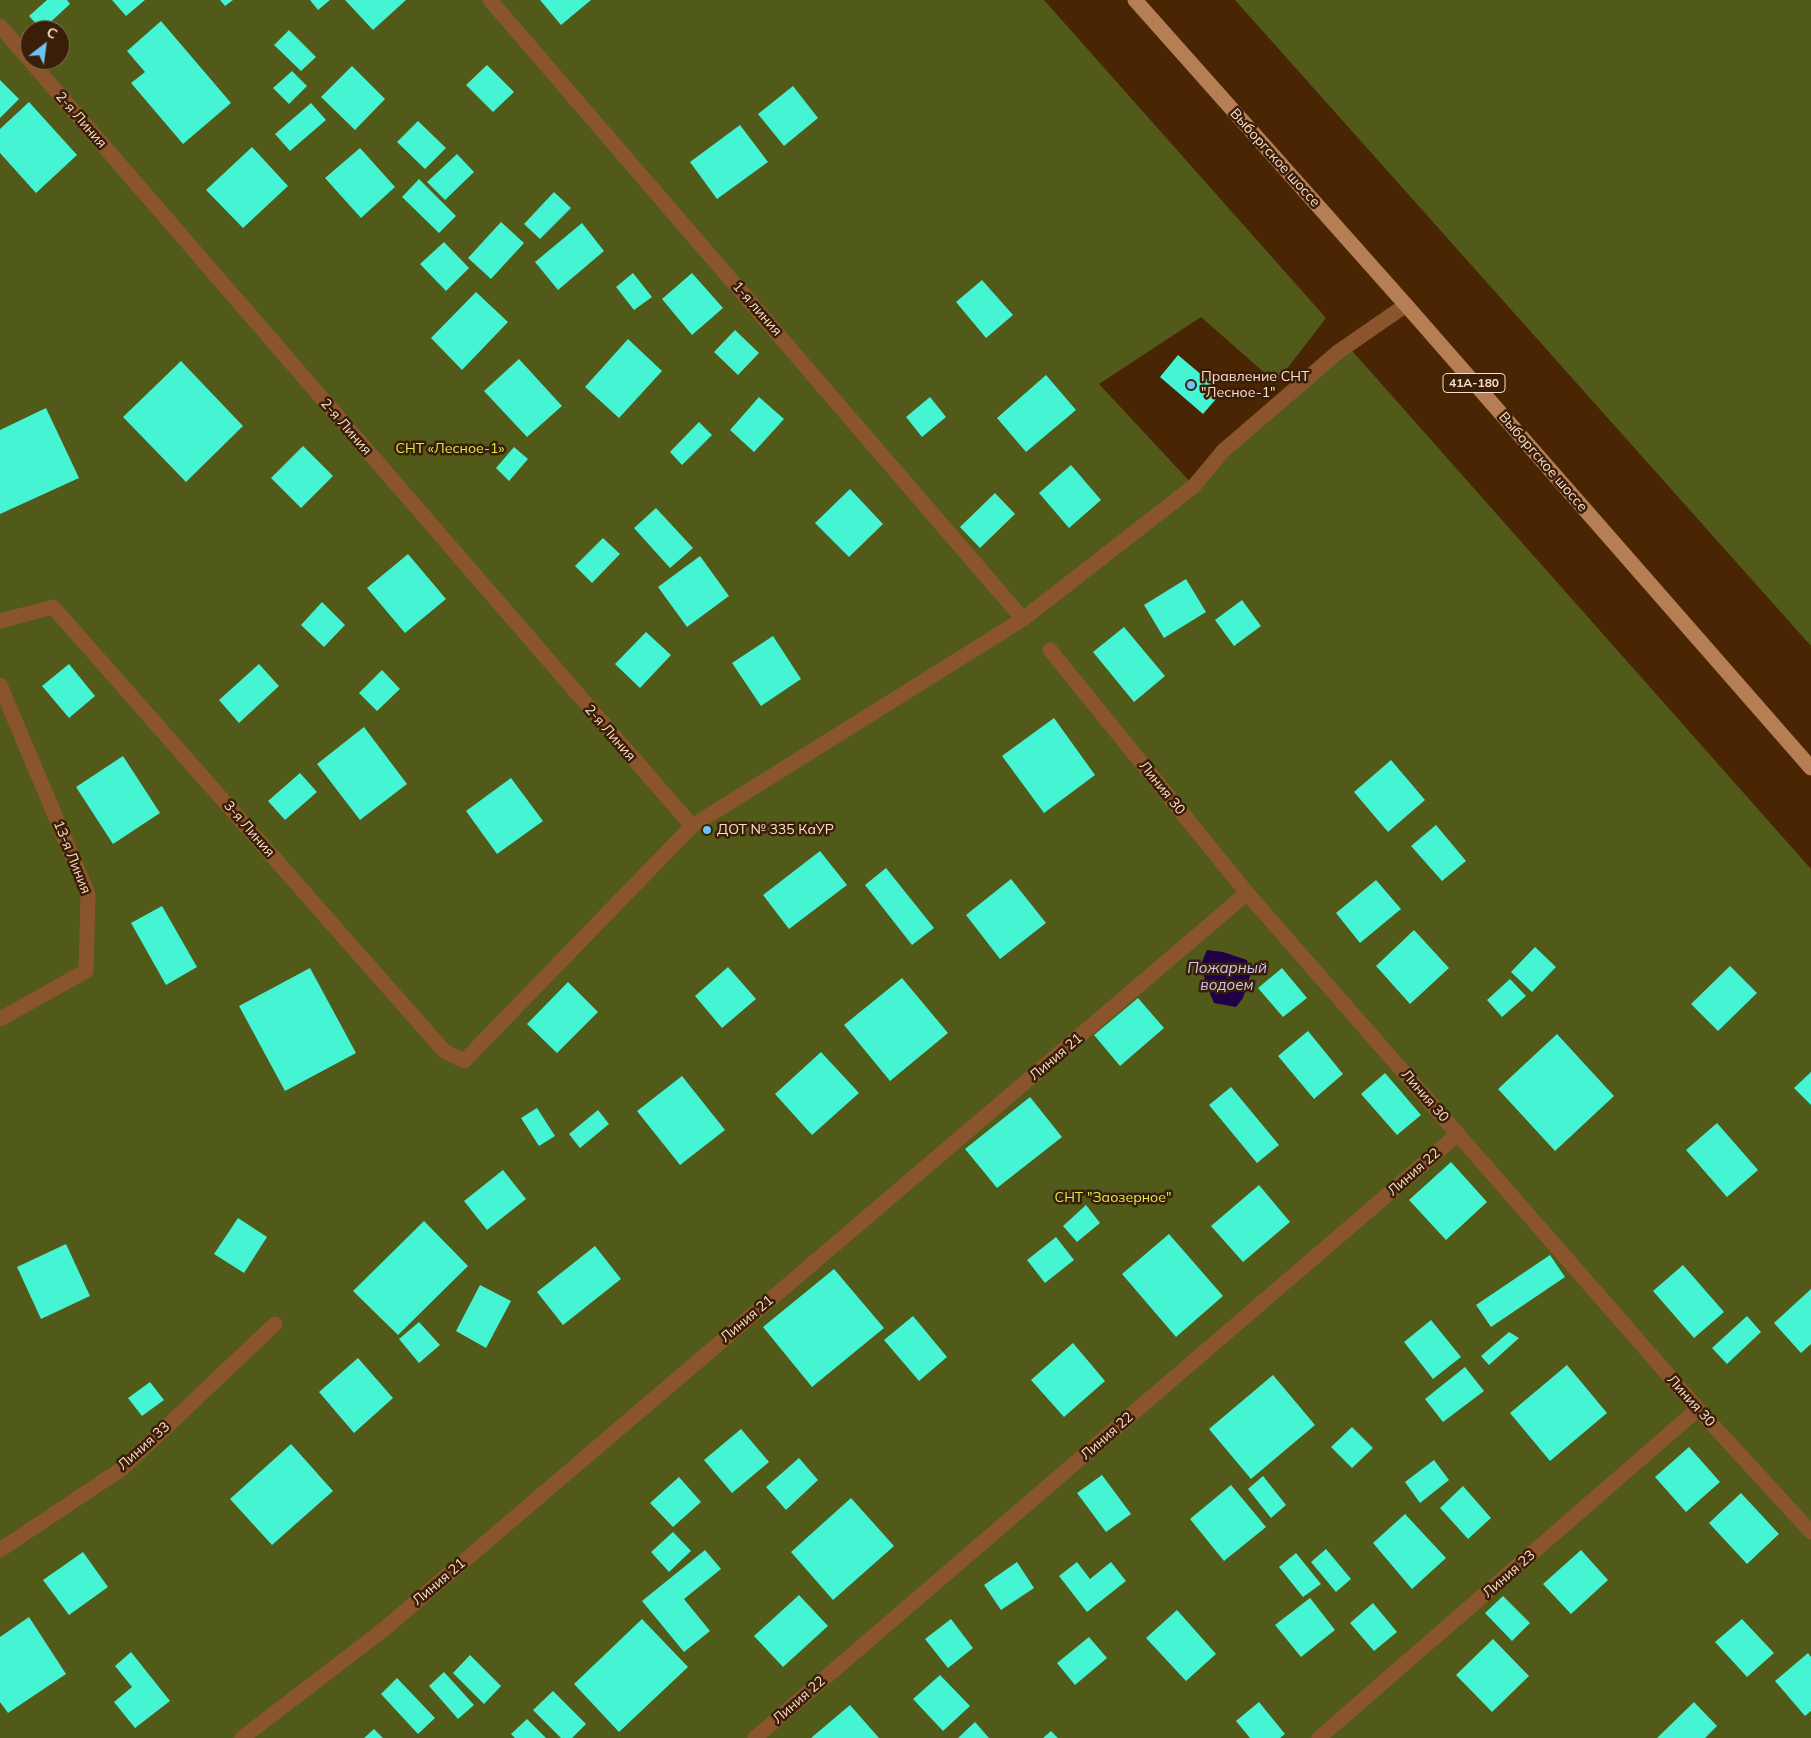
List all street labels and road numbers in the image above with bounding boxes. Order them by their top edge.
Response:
street label: 2-я Линия [52,88,110,152]
street label: Выборгское шоссе [1226,105,1324,211]
street label: 1-я линия [729,278,785,340]
road number: 41А-180 [1443,373,1505,392]
street label: 2-я Линия [317,395,375,459]
street label: Выборгское шоссе [1495,409,1591,515]
street label: 2-я Линия [581,701,639,765]
street label: Линия 30 [1135,758,1189,818]
street label: 3-я Линия [220,797,278,861]
street label: 13-я Линия [50,818,94,896]
street label: Линия 21 [1026,1030,1086,1084]
street label: Линия 30 [1398,1066,1452,1126]
street label: Линия 22 [1384,1145,1444,1199]
street label: Линия 21 [717,1292,777,1346]
street label: Линия 30 [1663,1372,1719,1430]
street label: Линия 22 [1077,1409,1137,1463]
street label: Линия 33 [115,1418,173,1474]
street label: Линия 23 [1479,1547,1539,1601]
street label: Линия 21 [409,1555,469,1609]
street label: Линия 22 [769,1673,829,1727]

